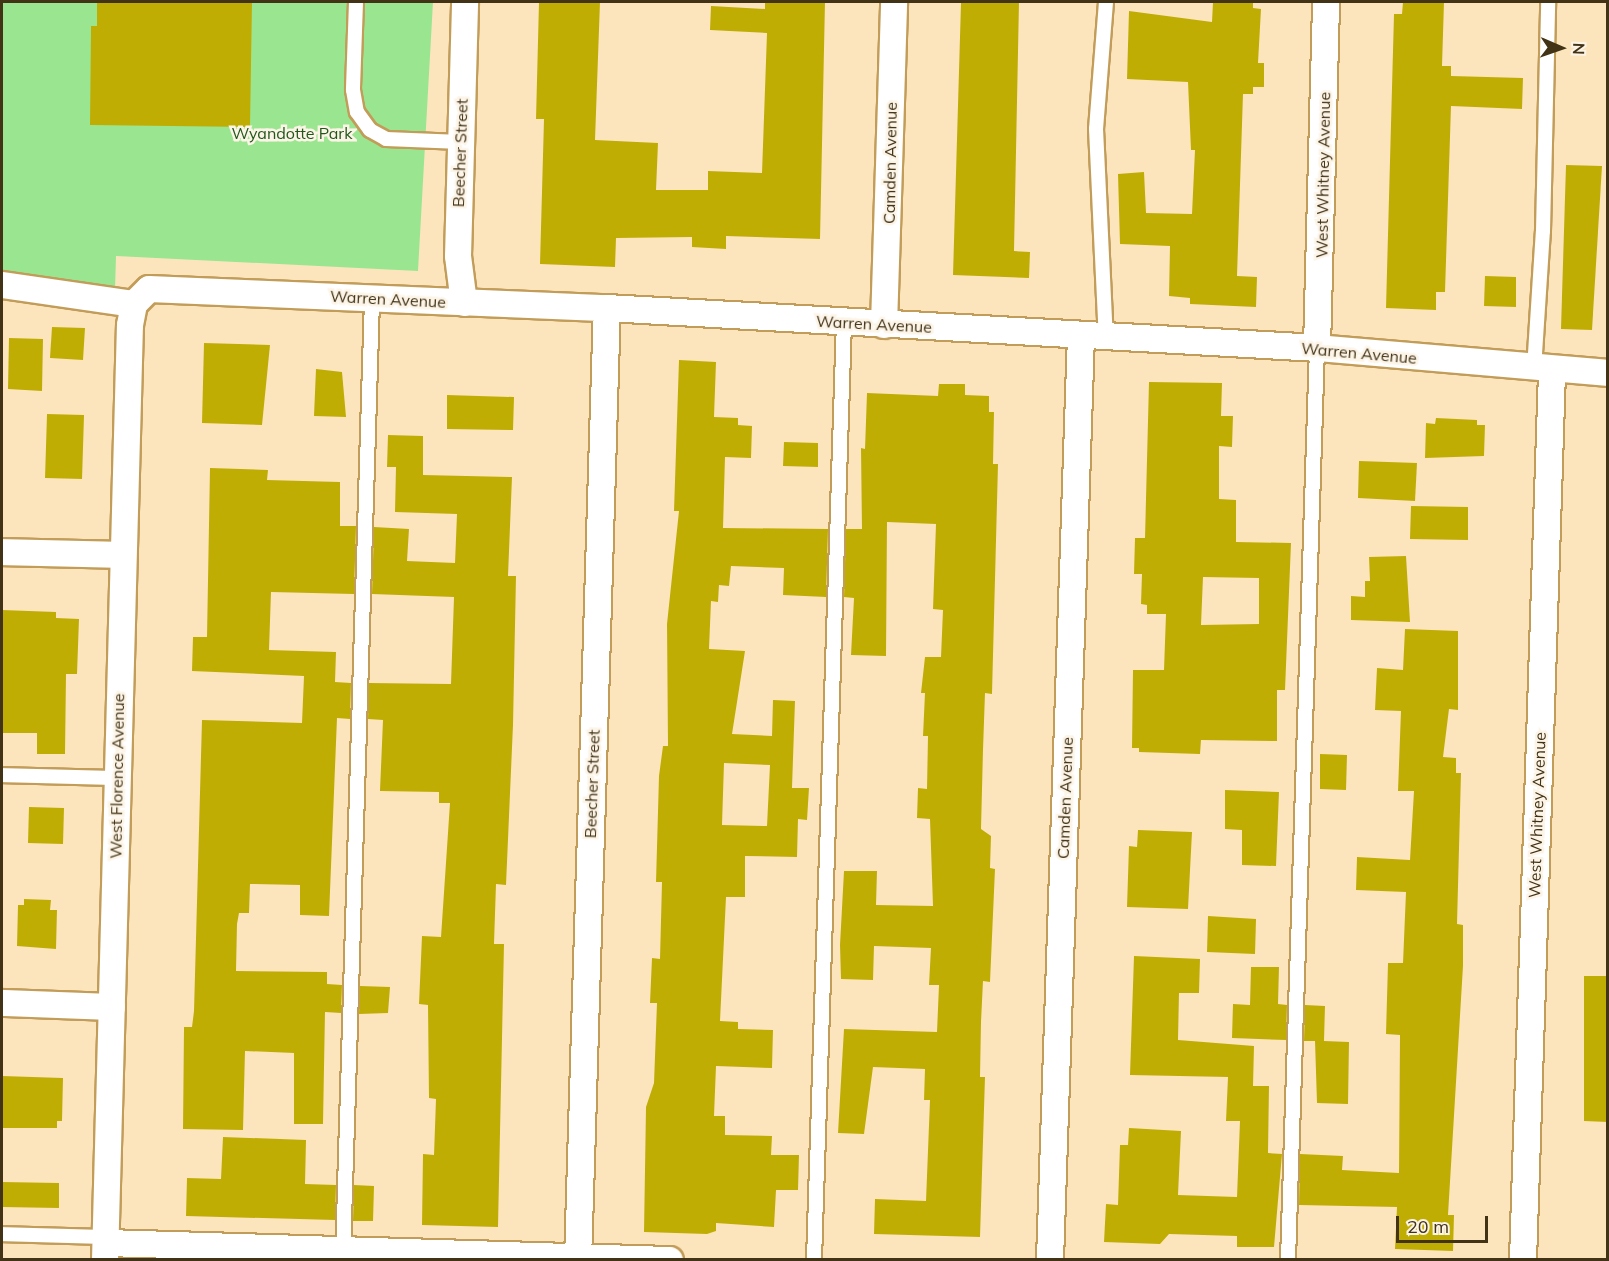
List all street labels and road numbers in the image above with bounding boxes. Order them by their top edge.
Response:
street label: West Whitney Avenue [1312,92,1334,258]
street label: Beecher Street [449,98,471,208]
street label: Camden Avenue [879,102,901,224]
street label: Warren Avenue [330,286,446,312]
street label: Warren Avenue [816,311,932,337]
street label: Warren Avenue [1300,338,1418,368]
street label: West Florence Avenue [106,693,128,859]
street label: Beecher Street [581,729,603,839]
street label: West Whitney Avenue [1525,732,1549,898]
street label: Camden Avenue [1053,737,1077,859]

